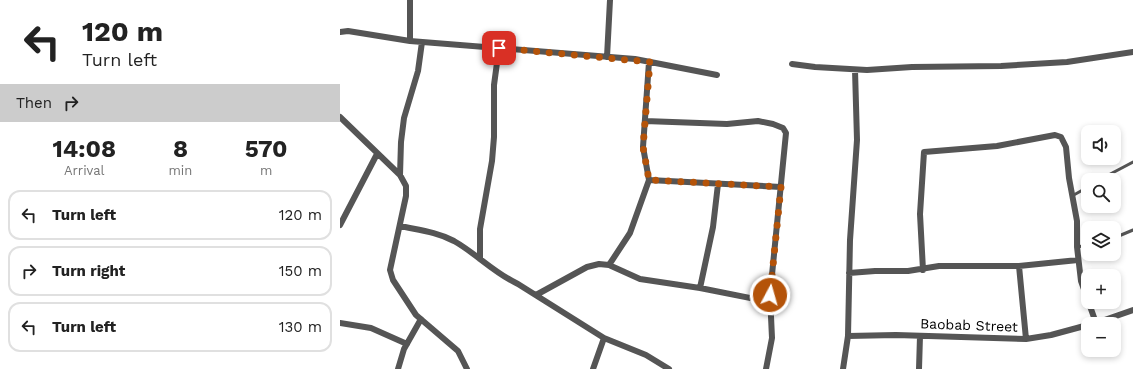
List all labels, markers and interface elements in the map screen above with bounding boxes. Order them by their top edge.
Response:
text: 120 m [82,15,163,48]
icon: left [16,16,68,68]
pin [482,31,516,65]
icon: arrive [488,37,510,59]
text: Turn left [82,49,157,70]
icon: right [60,92,82,114]
text: Then [16,94,52,112]
map controls [1081,125,1121,357]
button: sound [1081,125,1121,165]
text: 14:08 [52,135,116,163]
text: 8 [173,135,188,163]
text: 570 [245,135,288,163]
text: Arrival [64,163,105,178]
text: min [168,163,192,178]
text: m [260,163,272,178]
button: search [1081,173,1121,213]
icon: left [18,204,40,226]
text: Turn left [52,206,116,224]
text: 120 m [279,206,322,224]
button: layers [1081,221,1121,261]
icon: right [18,260,40,282]
text: Turn right [52,262,125,280]
text: 150 m [279,262,322,280]
button: + [1081,269,1121,309]
position arrow [749,274,791,316]
street label: Baobab Street [920,315,1018,335]
icon: left [18,316,40,338]
button: − [1081,317,1121,357]
text: Turn left [52,318,116,336]
text: 130 m [279,318,322,336]

